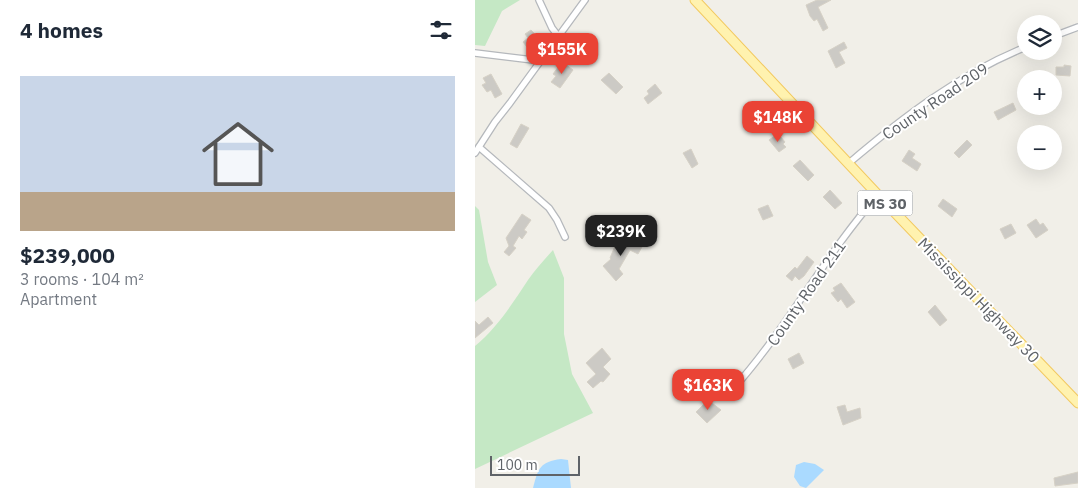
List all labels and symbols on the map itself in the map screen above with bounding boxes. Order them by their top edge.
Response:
pin: $155K [527,32,597,75]
street label: County Road 209 [878,58,992,144]
pin: $148K [743,100,813,143]
road number: MS 30 [857,190,913,216]
pin: $239K [586,214,656,257]
street label: Mississippi Highway 30 [914,233,1044,367]
street label: County Road 211 [762,237,850,349]
pin: $163K [673,368,743,411]
scale bar [490,453,580,476]

